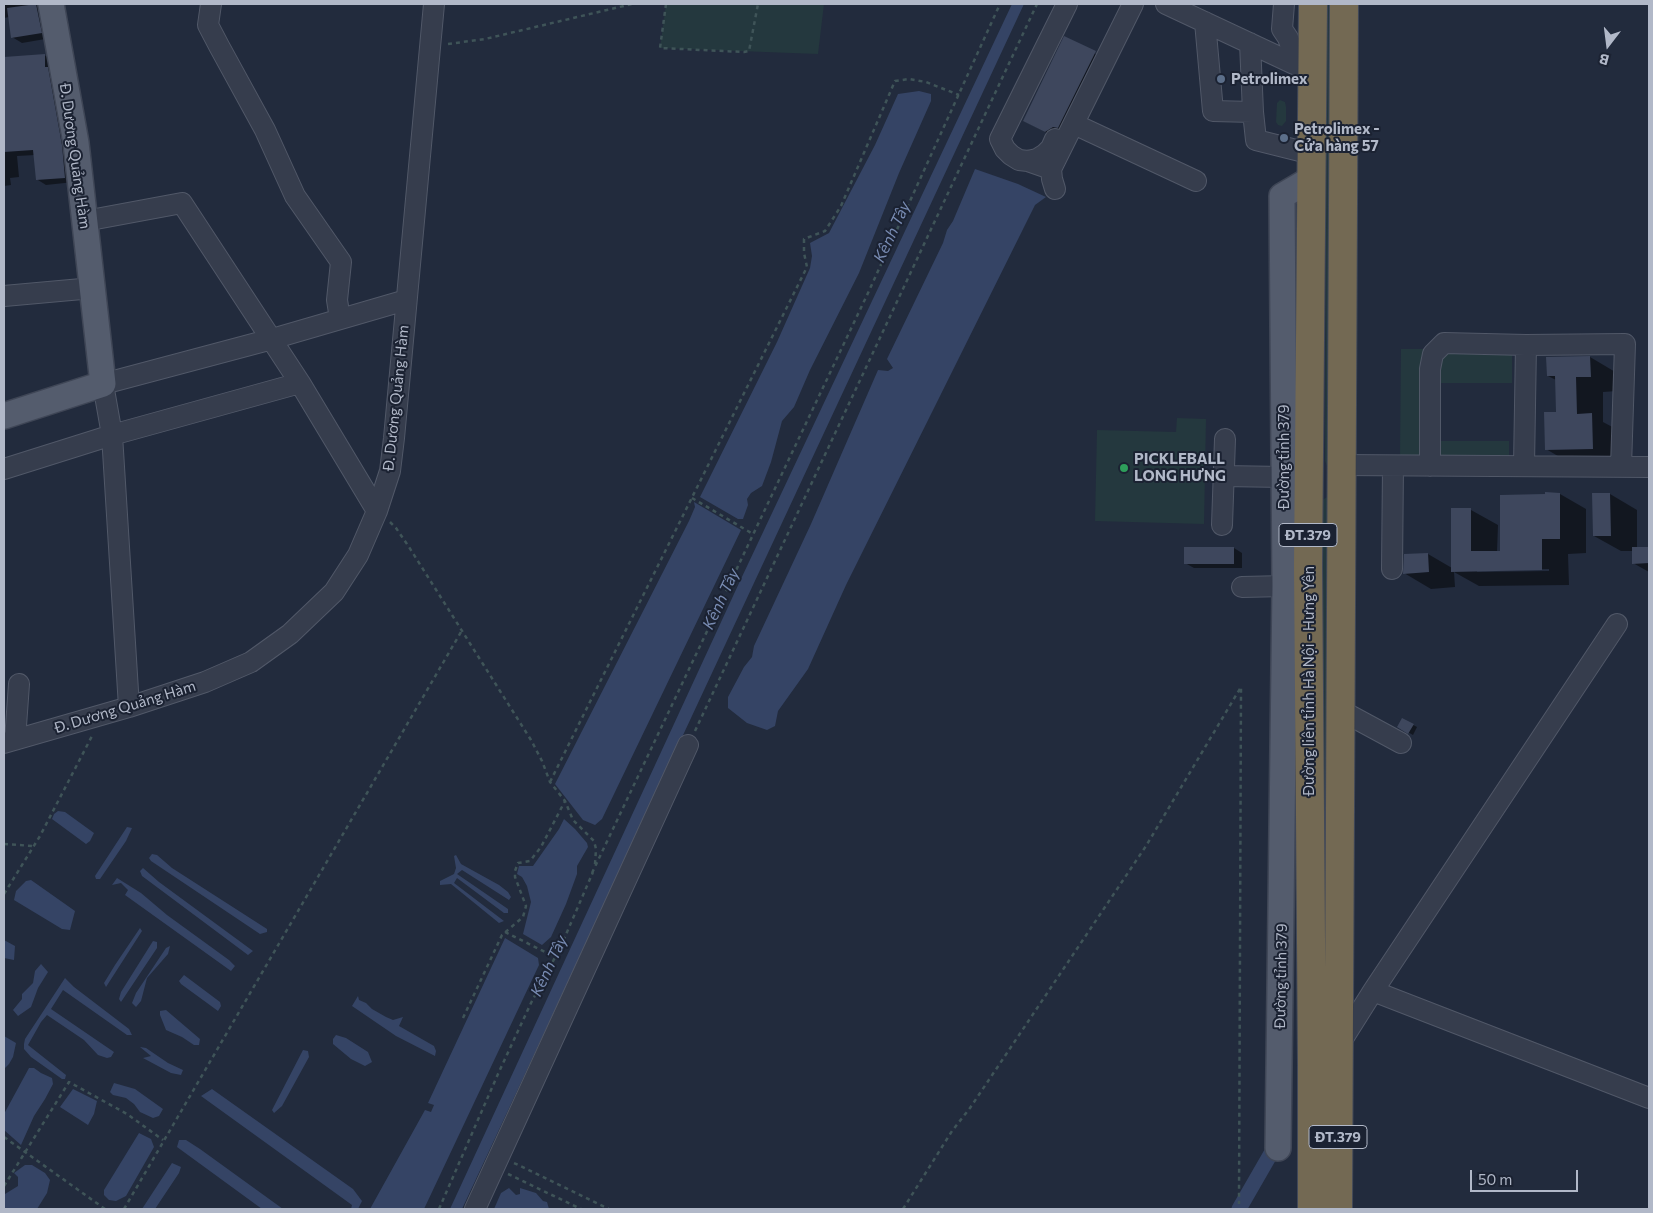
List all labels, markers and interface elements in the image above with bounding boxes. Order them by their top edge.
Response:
north arrow [1583,20,1633,70]
text: B [1597,51,1611,69]
place label: Petrolimex [1231,70,1307,88]
marker: Petrolimex [1215,73,1227,85]
street label: Đ. Dương Quảng Hàm [56,82,94,230]
place label: Petrolimex - Cửa hàng 57 [1294,120,1380,155]
marker: Petrolimex - Cửa hàng 57 [1278,132,1290,144]
water label: Kênh Tây [870,199,914,265]
street label: Đ. Dương Quảng Hàm [379,324,413,472]
street label: Đường tỉnh 379 [1275,404,1293,510]
place label: PICKLEBALL LONG HƯNG [1134,450,1226,485]
marker: PICKLEBALL LONG HƯNG [1118,462,1130,474]
road number: ĐT.379 [1279,524,1337,546]
water label: Kênh Tây [699,566,743,632]
street label: Đường liên tỉnh Hà Nội - Hưng Yên [1300,566,1318,796]
street label: Đ. Dương Quảng Hàm [52,677,198,737]
street label: Đường tỉnh 379 [1271,923,1291,1029]
water label: Kênh Tây [527,933,571,999]
road number: ĐT.379 [1309,1126,1367,1148]
scale bar [1473,1160,1580,1192]
text: 50 m [1478,1170,1512,1188]

